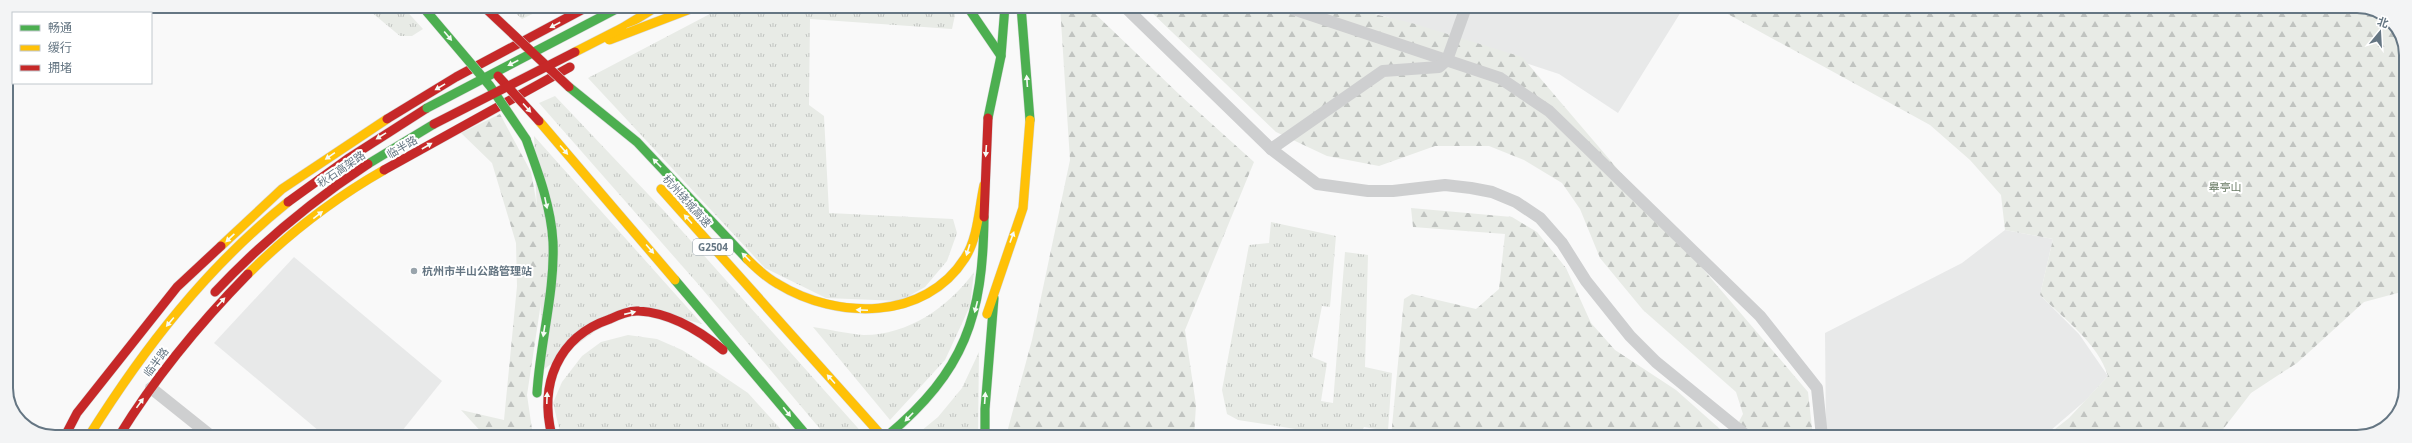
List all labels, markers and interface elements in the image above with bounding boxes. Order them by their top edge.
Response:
legend [12,12,152,84]
north arrow [2360,12,2400,52]
text: 北 [2376,13,2391,31]
text: 畅通 [48,19,72,36]
one-way arrow [549,22,561,29]
one-way arrow [443,31,452,41]
text: 缓行 [48,39,72,56]
text: 拥堵 [48,59,72,76]
one-way arrow [507,60,518,66]
one-way arrow [1023,75,1030,87]
one-way arrow [434,83,446,90]
one-way arrow [523,103,532,113]
one-way arrow [376,132,387,139]
street label: 临半路 [384,132,420,161]
one-way arrow [421,142,433,149]
one-way arrow [560,145,569,156]
one-way arrow [983,145,990,157]
street label: 秋石高架路 [314,147,368,190]
one-way arrow [325,152,336,160]
one-way arrow [652,158,661,168]
street label: 杭州绕城高速 [660,171,715,230]
park label: 皋亭山 [2209,179,2242,194]
one-way arrow [544,196,550,209]
one-way arrow [312,211,323,220]
one-way arrow [684,215,693,224]
one-way arrow [1010,231,1016,243]
one-way arrow [225,233,235,243]
road number: G2504 [693,239,733,255]
one-way arrow [645,243,654,254]
one-way arrow [965,244,971,256]
one-way arrow [741,252,751,262]
place label: 杭州市半山公路管理站 [422,263,532,278]
marker: 杭州市半山公路管理站 [409,266,419,276]
one-way arrow [217,297,226,307]
one-way arrow [973,302,979,314]
one-way arrow [856,306,868,313]
one-way arrow [624,309,636,315]
one-way arrow [165,317,174,328]
one-way arrow [541,325,547,338]
street label: 临半路 [140,344,172,379]
one-way arrow [827,374,836,383]
one-way arrow [982,391,989,404]
one-way arrow [543,392,550,404]
one-way arrow [136,398,144,409]
one-way arrow [783,407,792,418]
one-way arrow [904,412,914,422]

